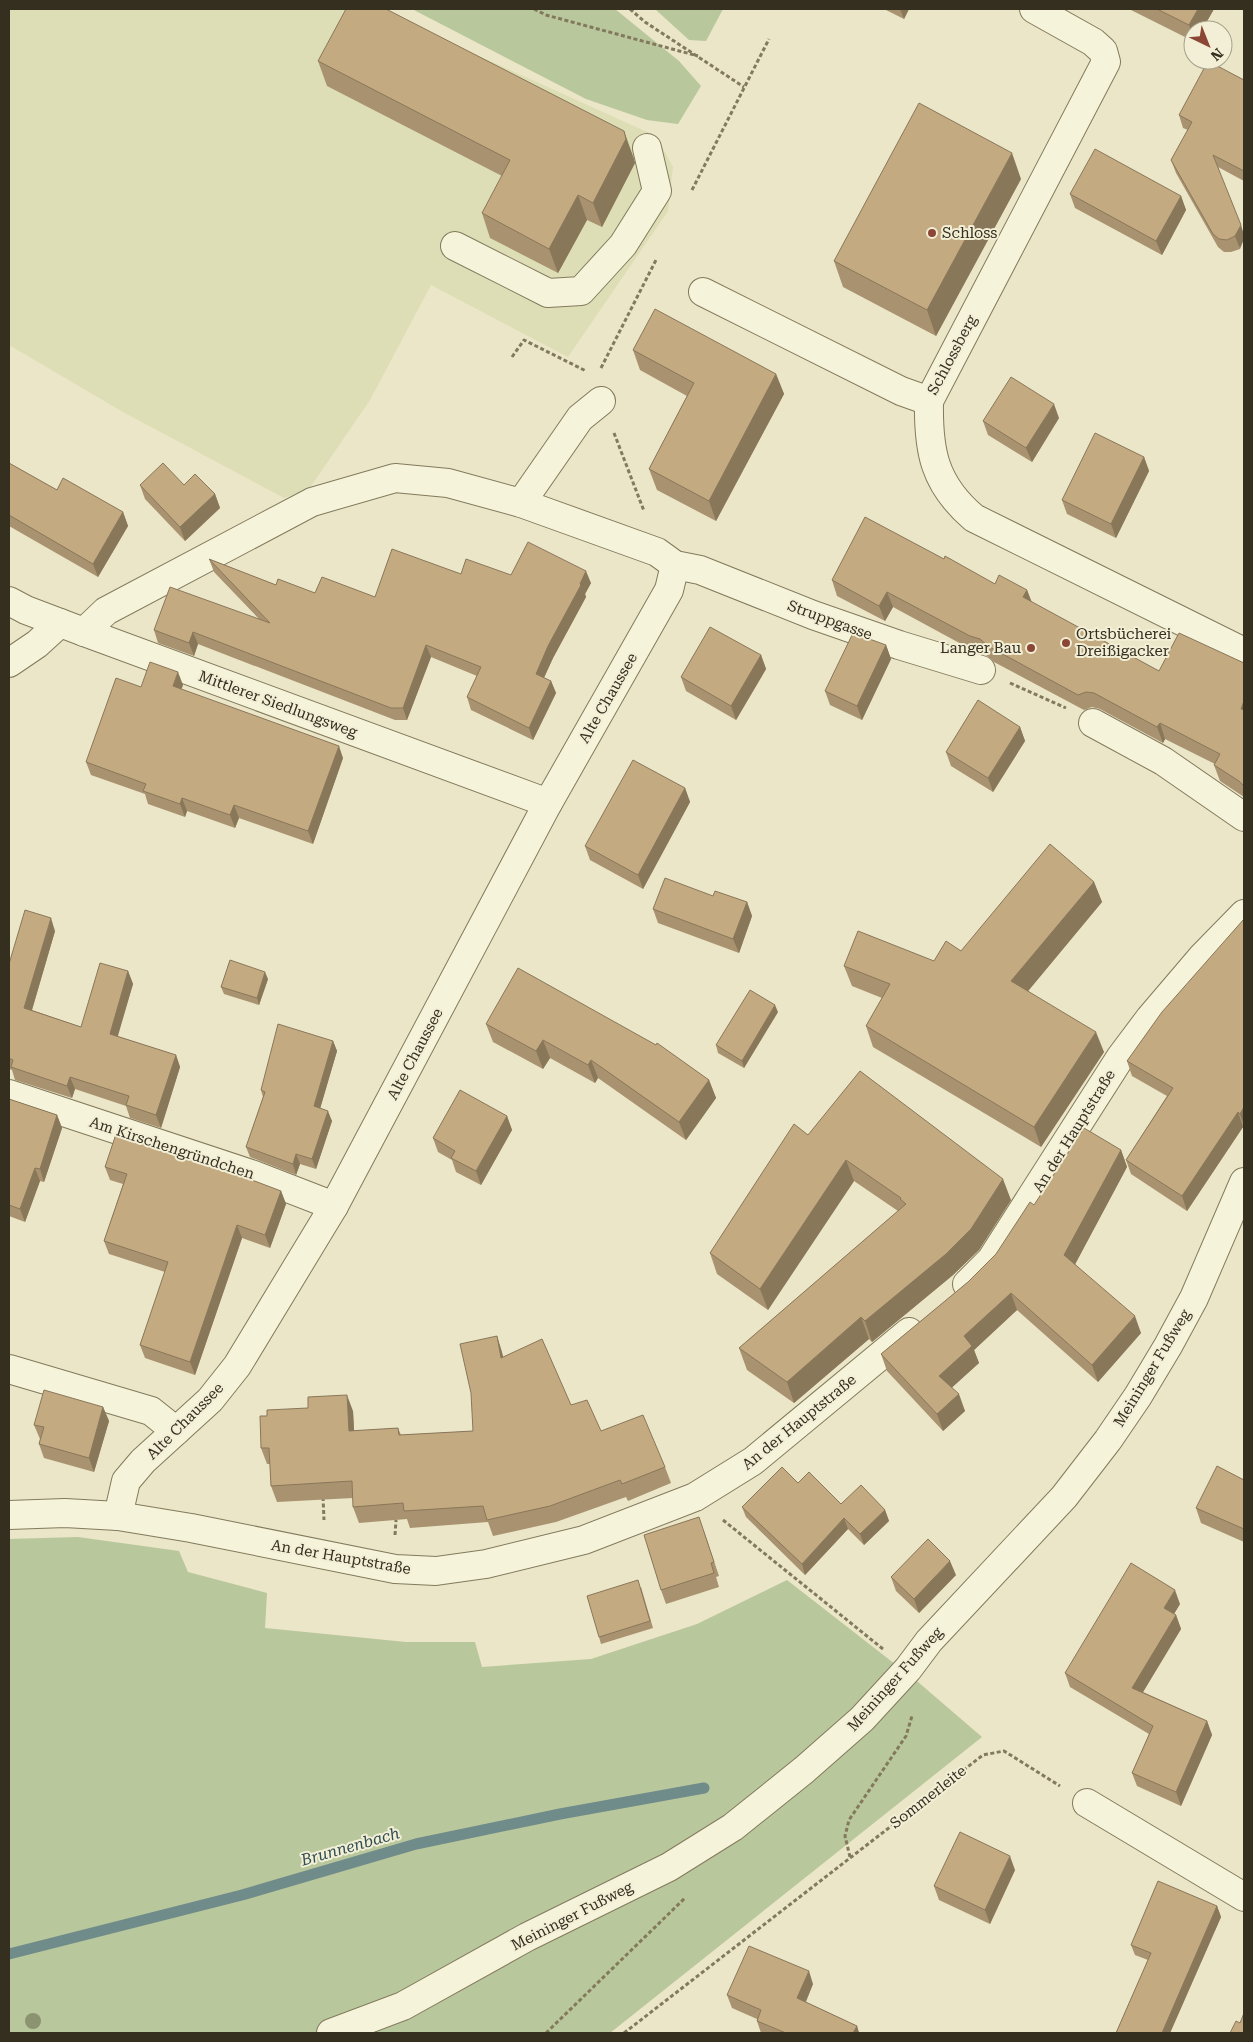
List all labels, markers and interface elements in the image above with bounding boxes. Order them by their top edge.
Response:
north arrow [1183,20,1233,70]
text: N [1207,45,1226,64]
place label: Schloss [942,224,997,242]
marker: Schloss [926,227,938,239]
street label: Schlossberg [923,312,981,398]
street label: Struppgasse [785,596,875,644]
place label: Ortsbücherei Dreißigacker [1076,625,1172,660]
marker: Ortsbücherei Dreißigacker [1060,637,1072,649]
place label: Langer Bau [940,639,1022,657]
marker: Langer Bau [1025,642,1037,654]
street label: Alte Chaussee [575,650,641,746]
street label: Mittlerer Siedlungsweg [196,667,360,741]
street label: Alte Chaussee [383,1005,447,1103]
street label: An der Hauptstraße [1029,1066,1119,1196]
street label: Am Kirschengründchen [87,1113,257,1183]
street label: Meininger Fußweg [1110,1306,1194,1430]
street label: An der Hauptstraße [738,1371,860,1473]
street label: Alte Chaussee [143,1379,227,1463]
street label: An der Hauptstraße [270,1536,412,1578]
street label: Meininger Fußweg [843,1623,947,1735]
street label: Sommerleite [886,1762,970,1832]
water label: Brunnenbach [298,1823,402,1870]
street label: Meininger Fußweg [508,1877,636,1954]

